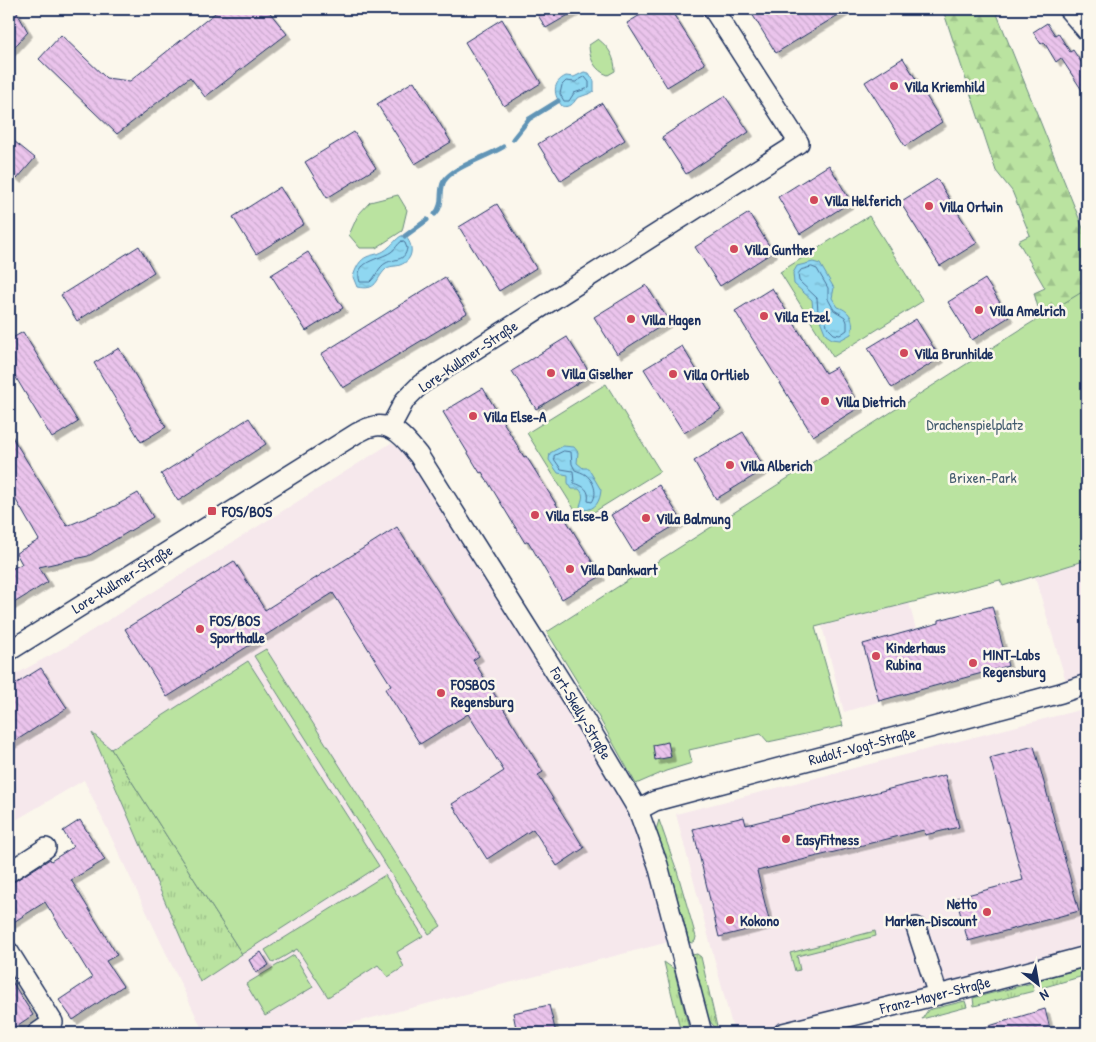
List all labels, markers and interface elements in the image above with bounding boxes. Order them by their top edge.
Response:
place label: Villa Kriemhild [904,76,984,97]
marker: Villa Kriemhild [888,80,900,92]
place label: Villa Helferich [824,190,902,211]
marker: Villa Helferich [808,194,820,206]
place label: Villa Ortwin [939,196,1003,217]
marker: Villa Ortwin [923,200,935,212]
place label: Villa Gunther [744,239,815,260]
marker: Villa Gunther [728,243,740,255]
place label: Villa Amelrich [989,300,1066,321]
marker: Villa Amelrich [973,304,985,316]
place label: Villa Etzel [774,306,831,327]
place label: Villa Hagen [641,309,701,331]
marker: Villa Etzel [758,310,770,322]
marker: Villa Hagen [625,313,637,325]
street label: Lore-Kullmer-Straße [414,315,522,397]
place label: Villa Brunhilde [914,343,993,364]
marker: Villa Brunhilde [898,347,910,359]
place label: Villa Giselher [561,363,633,384]
place label: Villa Ortlieb [683,364,749,385]
marker: Villa Giselher [545,367,557,379]
marker: Villa Ortlieb [667,368,679,380]
place label: Villa Dietrich [835,391,906,412]
marker: Villa Dietrich [819,395,831,407]
place label: Villa Else-A [483,406,547,427]
marker: Villa Else-A [467,410,479,422]
park label: Drachenspielplatz [926,414,1024,435]
place label: Villa Alberich [740,455,813,476]
marker: Villa Alberich [724,459,736,471]
park label: Brixen-Park [949,467,1017,488]
place label: FOS/BOS [221,501,272,522]
marker: FOS/BOS [206,505,218,517]
place label: Villa Else-B [545,505,609,526]
place label: Villa Balmung [656,508,731,530]
marker: Villa Else-B [529,509,541,521]
marker: Villa Balmung [640,512,652,524]
street label: Lore-Kullmer-Straße [68,540,176,618]
place label: Villa Dankwart [580,559,658,580]
marker: Villa Dankwart [564,563,576,575]
place label: FOS/BOS Sporthalle [209,610,265,649]
marker: FOS/BOS Sporthalle [194,623,206,635]
place label: Kinderhaus Rubina [886,637,946,675]
place label: MINT-Labs Regensburg [983,644,1046,683]
marker: Kinderhaus Rubina [870,650,882,662]
marker: MINT-Labs Regensburg [967,657,979,669]
street label: Fort-Skelly-Straße [545,662,617,763]
place label: FOSBOS Regensburg [450,674,514,713]
marker: FOSBOS Regensburg [435,687,447,699]
street label: Rudolf-Vogt-Straße [806,722,918,770]
place label: EasyFitness [796,829,859,851]
marker: EasyFitness [780,833,792,845]
place label: Netto Marken-Discount [885,893,978,931]
marker: Netto Marken-Discount [981,906,993,918]
place label: Kokono [740,910,779,931]
marker: Kokono [724,914,736,926]
north arrow [1014,960,1064,1010]
street label: Franz-Mayer-Straße [877,971,992,1019]
text: N [1036,986,1053,1006]

